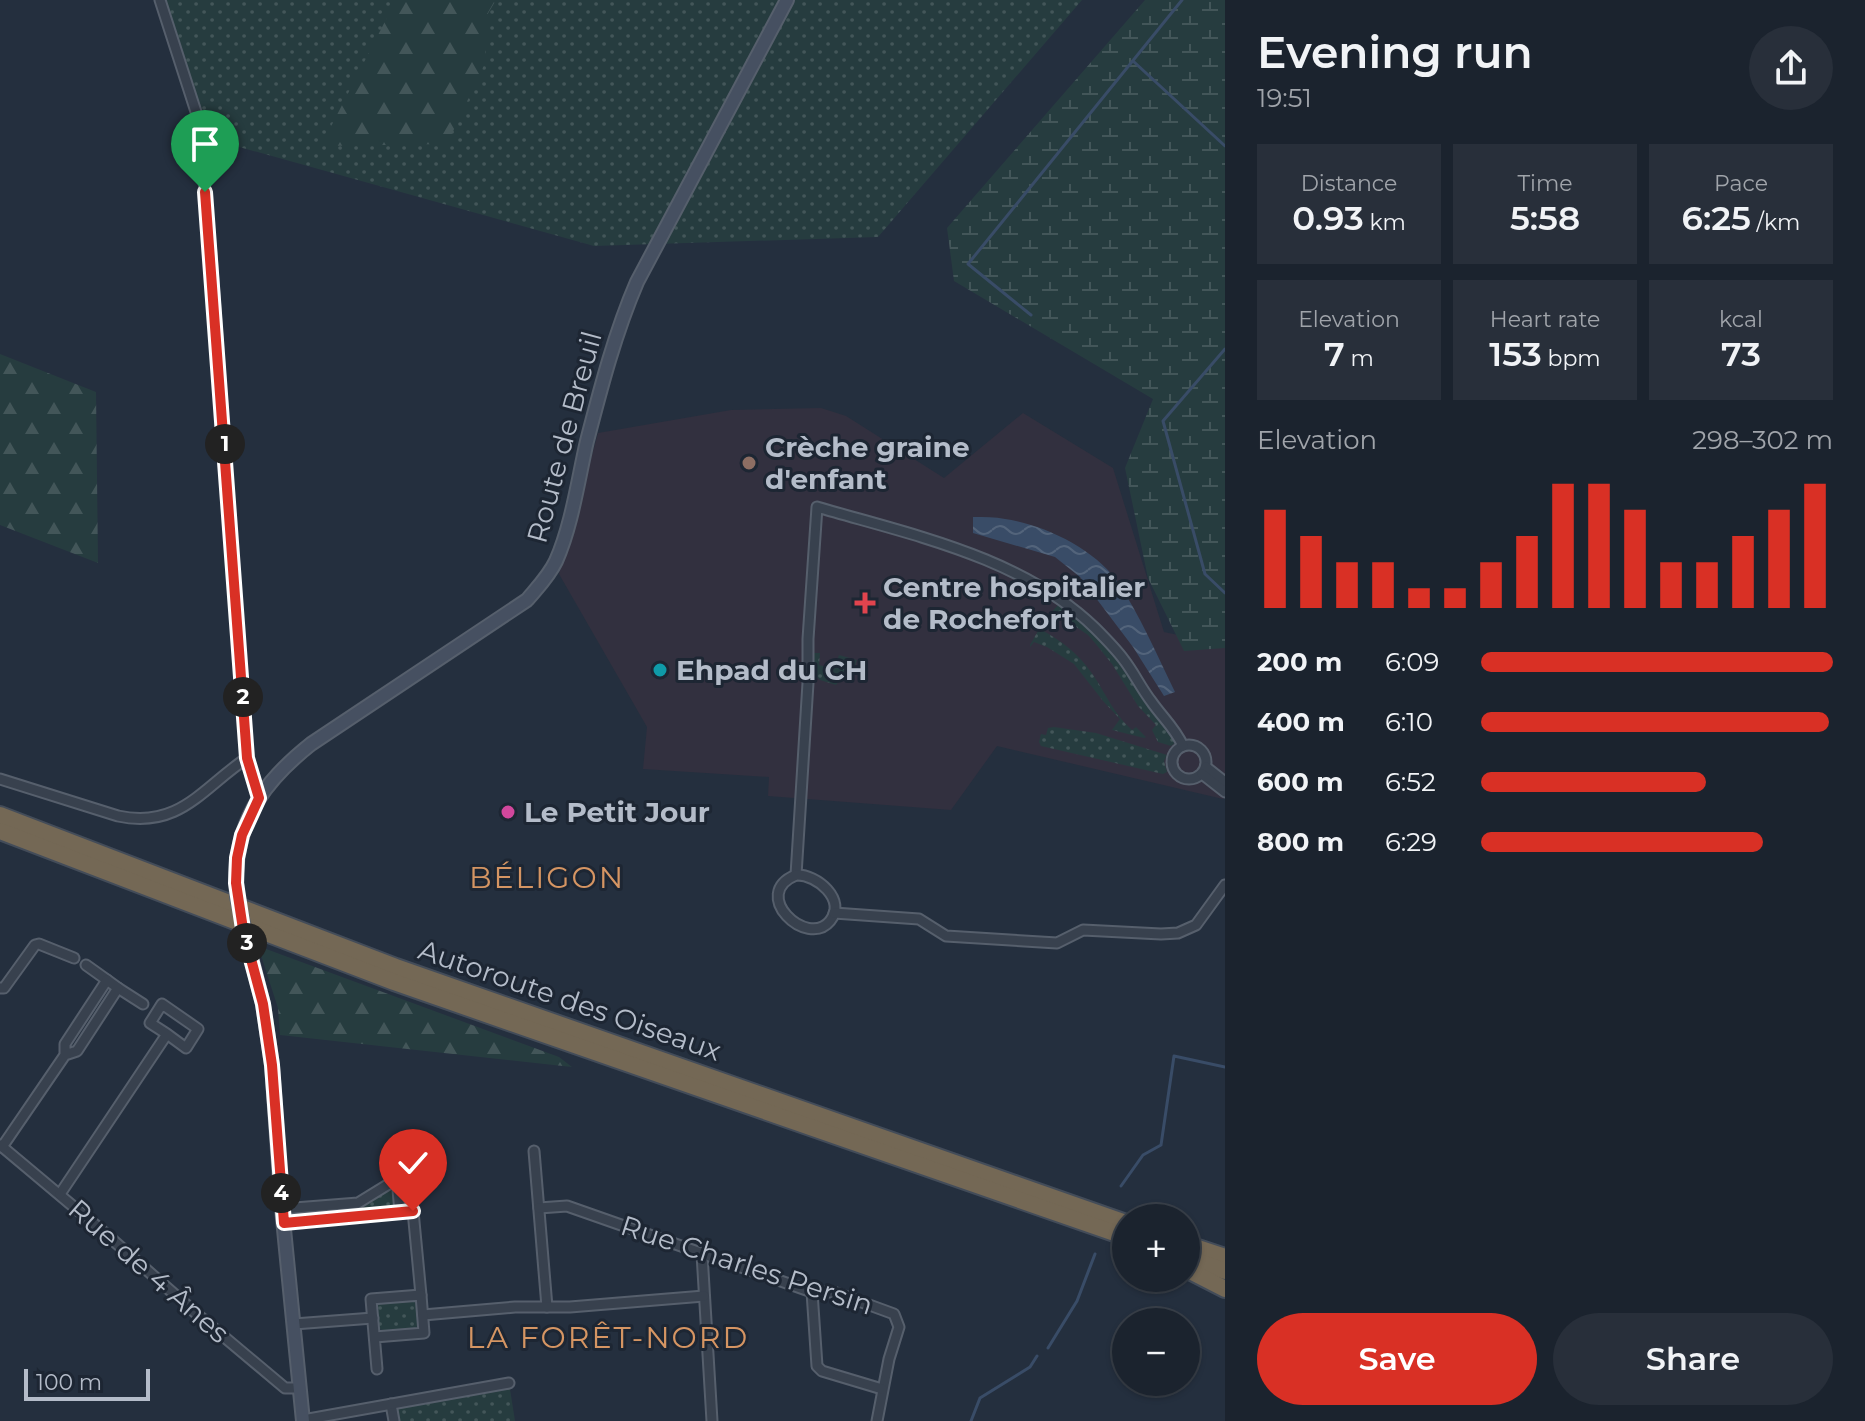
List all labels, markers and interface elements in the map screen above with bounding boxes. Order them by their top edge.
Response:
text: Evening run [1257,25,1533,79]
button: share [1749,26,1833,110]
text: 19:51 [1257,82,1312,114]
pin [171,110,239,192]
icon: arrive [183,122,227,166]
text: Distance [1301,170,1397,197]
text: Time [1517,170,1573,197]
text: Pace [1714,170,1768,197]
text: 0.93 [1292,197,1364,239]
text: 5:58 [1510,197,1580,239]
text: 6:25 [1682,197,1751,239]
text: km [1364,209,1406,236]
text: /km [1751,209,1800,236]
text: Elevation [1298,306,1400,333]
text: Heart rate [1490,306,1600,333]
text: kcal [1719,306,1763,333]
street label: Route de Breuil [519,327,609,547]
text: 7 [1324,333,1345,375]
text: 153 [1489,333,1542,375]
text: 73 [1721,333,1761,375]
text: m [1345,345,1374,372]
text: bpm [1542,345,1601,372]
pin: 1 [205,424,245,464]
text: Elevation [1257,424,1377,456]
text: 298–302 m [1692,424,1833,456]
text: 1 [221,430,229,457]
place label: Crèche graine d'enfant [765,430,970,496]
marker: Crèche graine d'enfant [740,454,758,472]
place label: Centre hospitalier de Rochefort [883,570,1145,636]
marker: Centre hospitalier de Rochefort [854,592,876,614]
text: 200 m [1257,646,1342,678]
text: 6:09 [1385,646,1439,678]
place label: Ehpad du CH [676,653,867,687]
marker: Ehpad du CH [651,661,669,679]
pin: 2 [223,677,263,717]
text: 2 [237,683,249,710]
text: 400 m [1257,706,1345,738]
text: 6:10 [1385,706,1433,738]
text: 600 m [1257,766,1344,798]
text: 6:52 [1385,766,1436,798]
place label: Le Petit Jour [524,795,710,829]
marker: Le Petit Jour [499,803,517,821]
text: 800 m [1257,826,1344,858]
text: 6:29 [1385,826,1437,858]
district label: BÉLIGON [469,859,625,896]
pin: 3 [227,923,267,963]
text: 3 [240,929,254,956]
street label: Autoroute des Oiseaux [414,932,726,1068]
pin [379,1129,447,1211]
icon: check [391,1141,435,1185]
pin: 4 [261,1173,301,1213]
text: 4 [273,1179,289,1206]
street label: Rue de 4 Ânes [62,1192,236,1350]
map controls [1112,1204,1200,1396]
button: + [1112,1204,1200,1292]
street label: Rue Charles Persin [617,1208,877,1322]
button: − [1112,1308,1200,1396]
button: Save [1257,1313,1537,1405]
button: Share [1553,1313,1833,1405]
district label: LA FORÊT-NORD [467,1319,749,1356]
scale bar [24,1365,150,1401]
text: 100 m [36,1369,102,1396]

